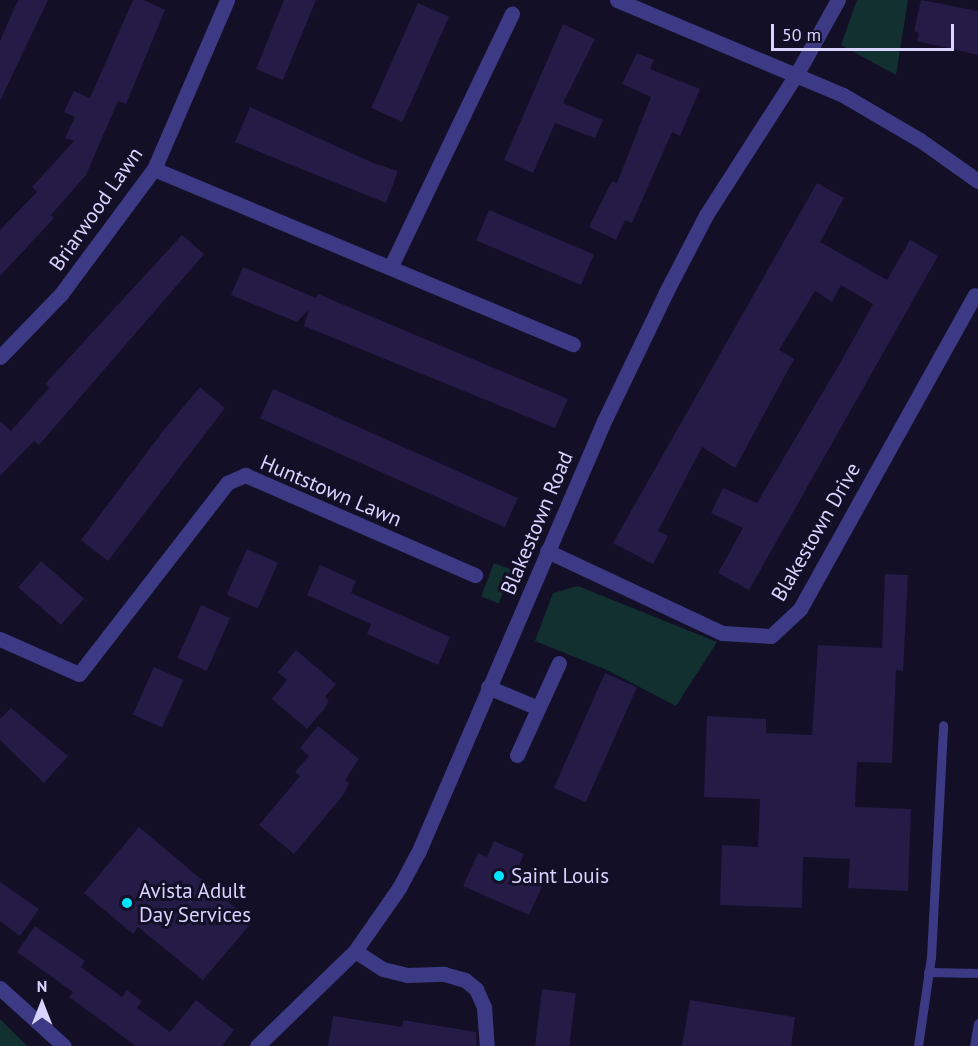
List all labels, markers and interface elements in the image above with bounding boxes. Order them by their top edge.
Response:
scale bar [774,12,957,50]
text: 50 m [782,23,821,46]
street label: Briarwood Lawn [44,142,148,276]
street label: Blakestown Road [496,448,578,598]
street label: Huntstown Lawn [257,450,405,532]
street label: Blakestown Drive [766,458,866,606]
place label: Saint Louis [511,863,609,889]
marker: Saint Louis [492,869,506,883]
place label: Avista Adult Day Services [139,878,252,928]
marker: Avista Adult Day Services [120,896,134,910]
north arrow [12,974,72,1034]
text: N [37,976,47,996]

